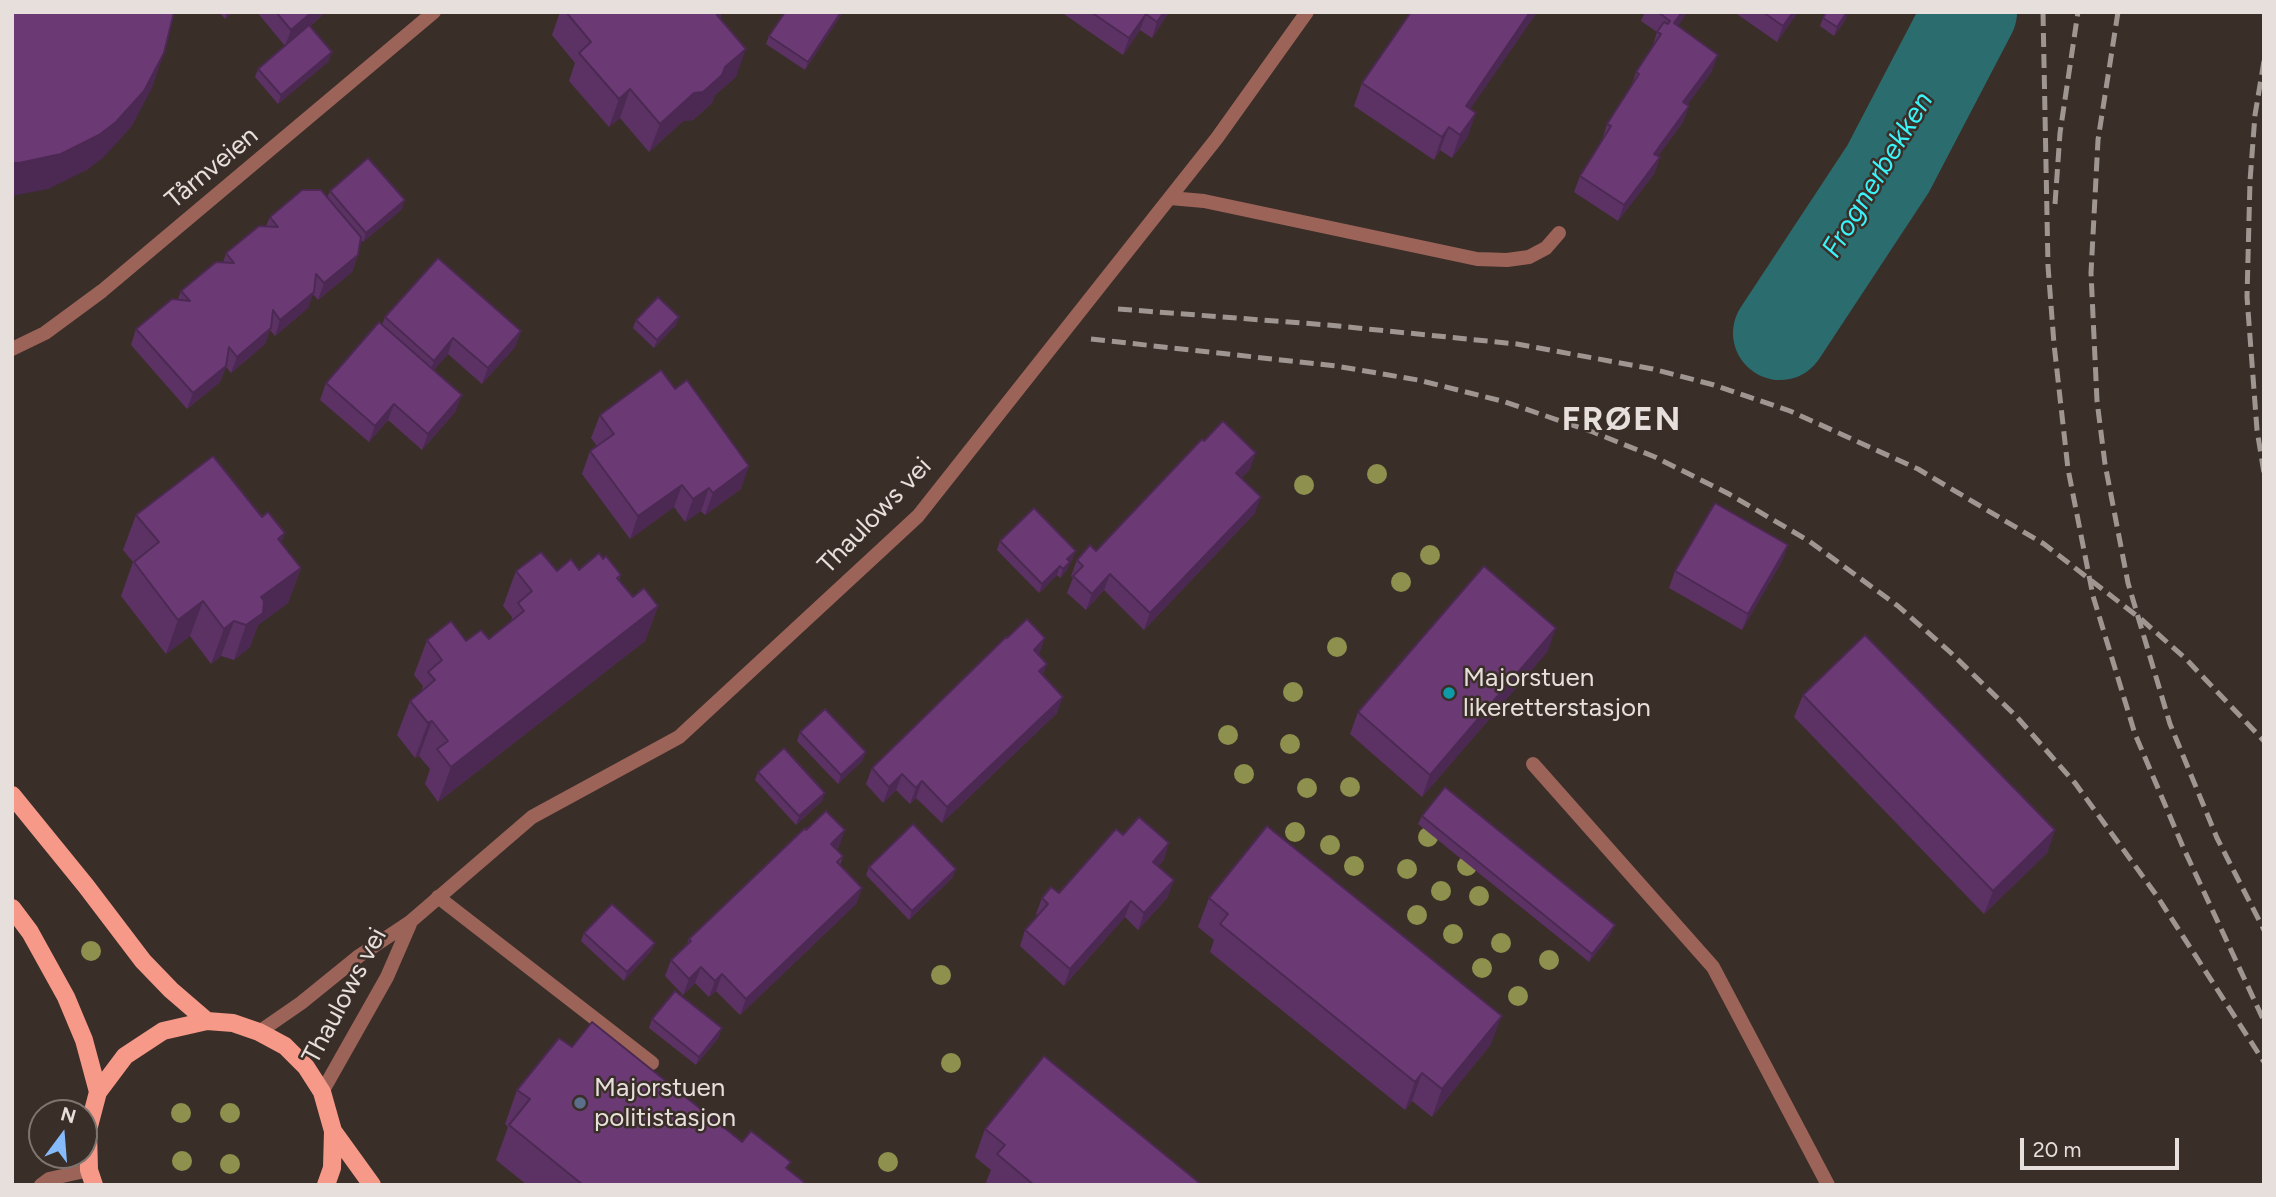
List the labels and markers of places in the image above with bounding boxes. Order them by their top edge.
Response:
place label: Majorstuen likeretterstasjon [1463,662,1651,724]
marker: Majorstuen likeretterstasjon [1441,685,1457,701]
place label: Majorstuen politistasjon [594,1072,736,1134]
marker: Majorstuen politistasjon [572,1095,588,1111]

